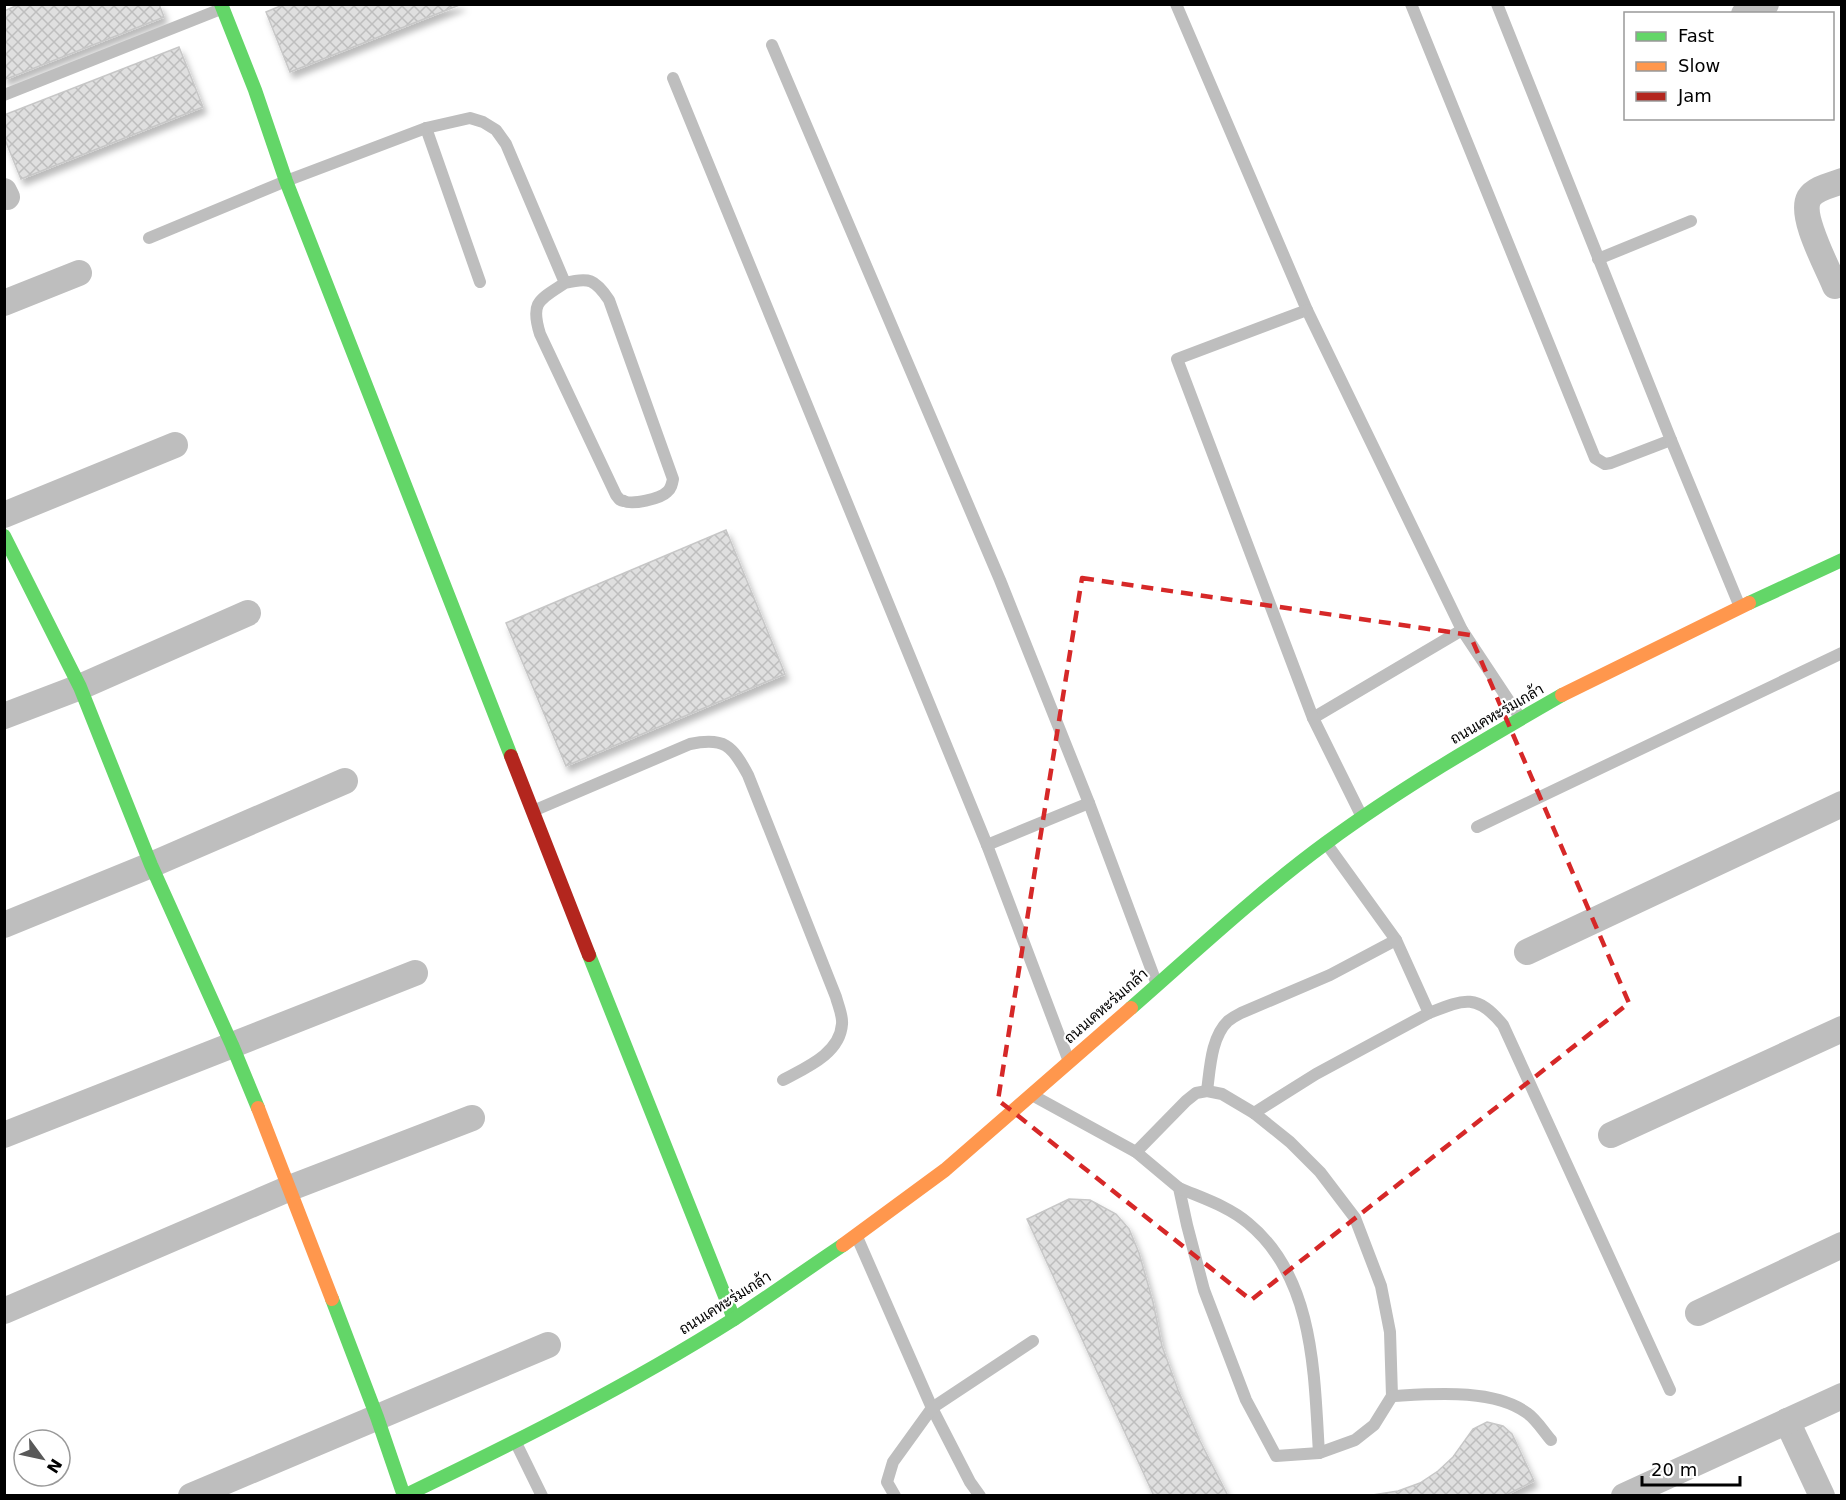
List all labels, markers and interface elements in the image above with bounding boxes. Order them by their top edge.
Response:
legend [1624,12,1834,120]
text: Fast [1678,25,1714,46]
text: Slow [1678,55,1720,76]
text: Jam [1677,85,1712,106]
street label: ถนนเคหะร่มเกล้า [1447,679,1547,748]
street label: ถนนเคหะร่มเกล้า [1060,964,1151,1047]
street label: ถนนเคหะร่มเกล้า [675,1267,774,1338]
north arrow [12,1428,72,1488]
scale bar [1642,1449,1740,1487]
text: N [43,1455,66,1477]
text: 20 m [1651,1459,1697,1480]

